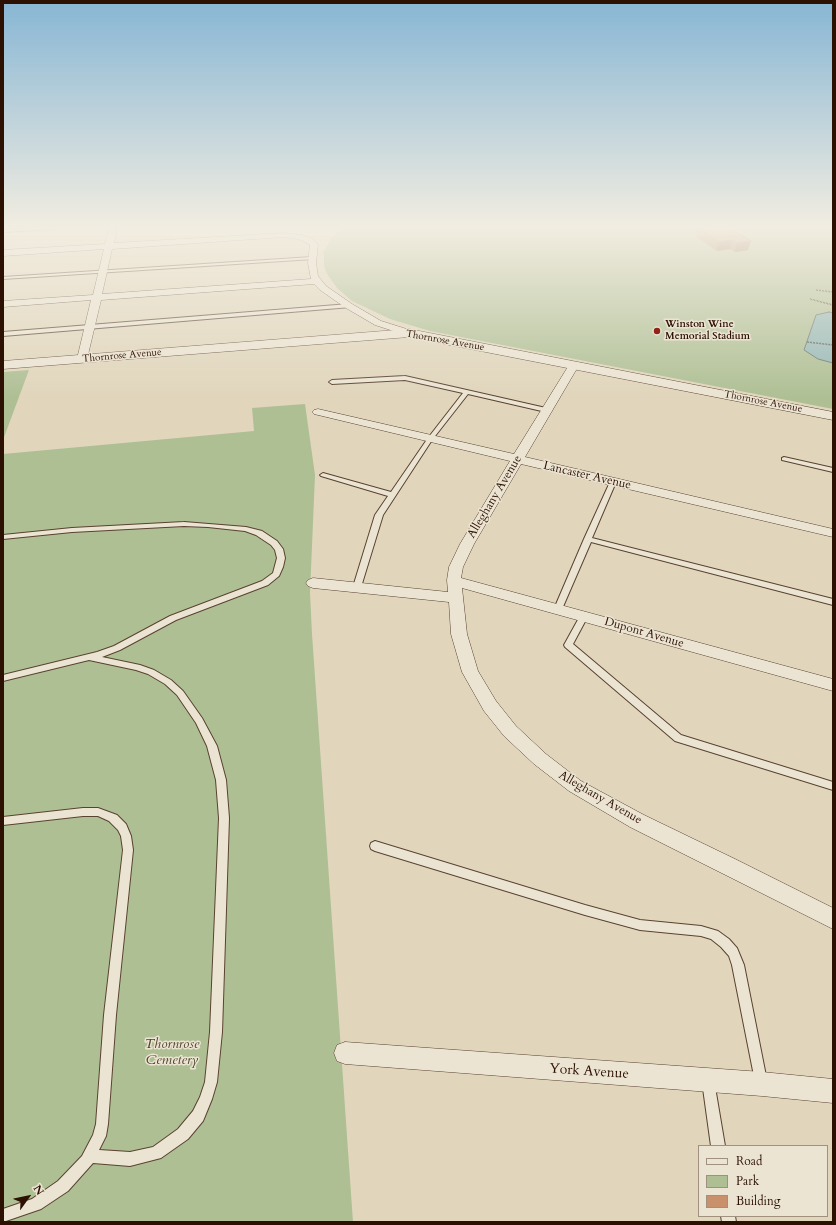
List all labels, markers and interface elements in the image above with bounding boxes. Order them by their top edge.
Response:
place label: Winston Wine Memorial Stadium [665,319,750,342]
marker: Winston Wine Memorial Stadium [652,326,662,336]
street label: Thornrose Avenue [405,328,485,354]
street label: Thornrose Avenue [82,347,162,365]
street label: Thornrose Avenue [723,389,803,415]
street label: Alleghany Avenue [465,453,525,541]
street label: Lancaster Avenue [542,459,632,493]
street label: Dupont Avenue [603,615,685,651]
street label: Alleghany Avenue [556,768,644,828]
park label: Thornrose Cemetery [144,1037,200,1070]
street label: York Avenue [549,1061,629,1083]
legend [698,1145,828,1217]
text: Road [736,1153,762,1169]
text: Park [736,1173,759,1189]
north arrow [8,1177,48,1217]
text: N [30,1182,47,1198]
text: Building [736,1193,780,1209]

